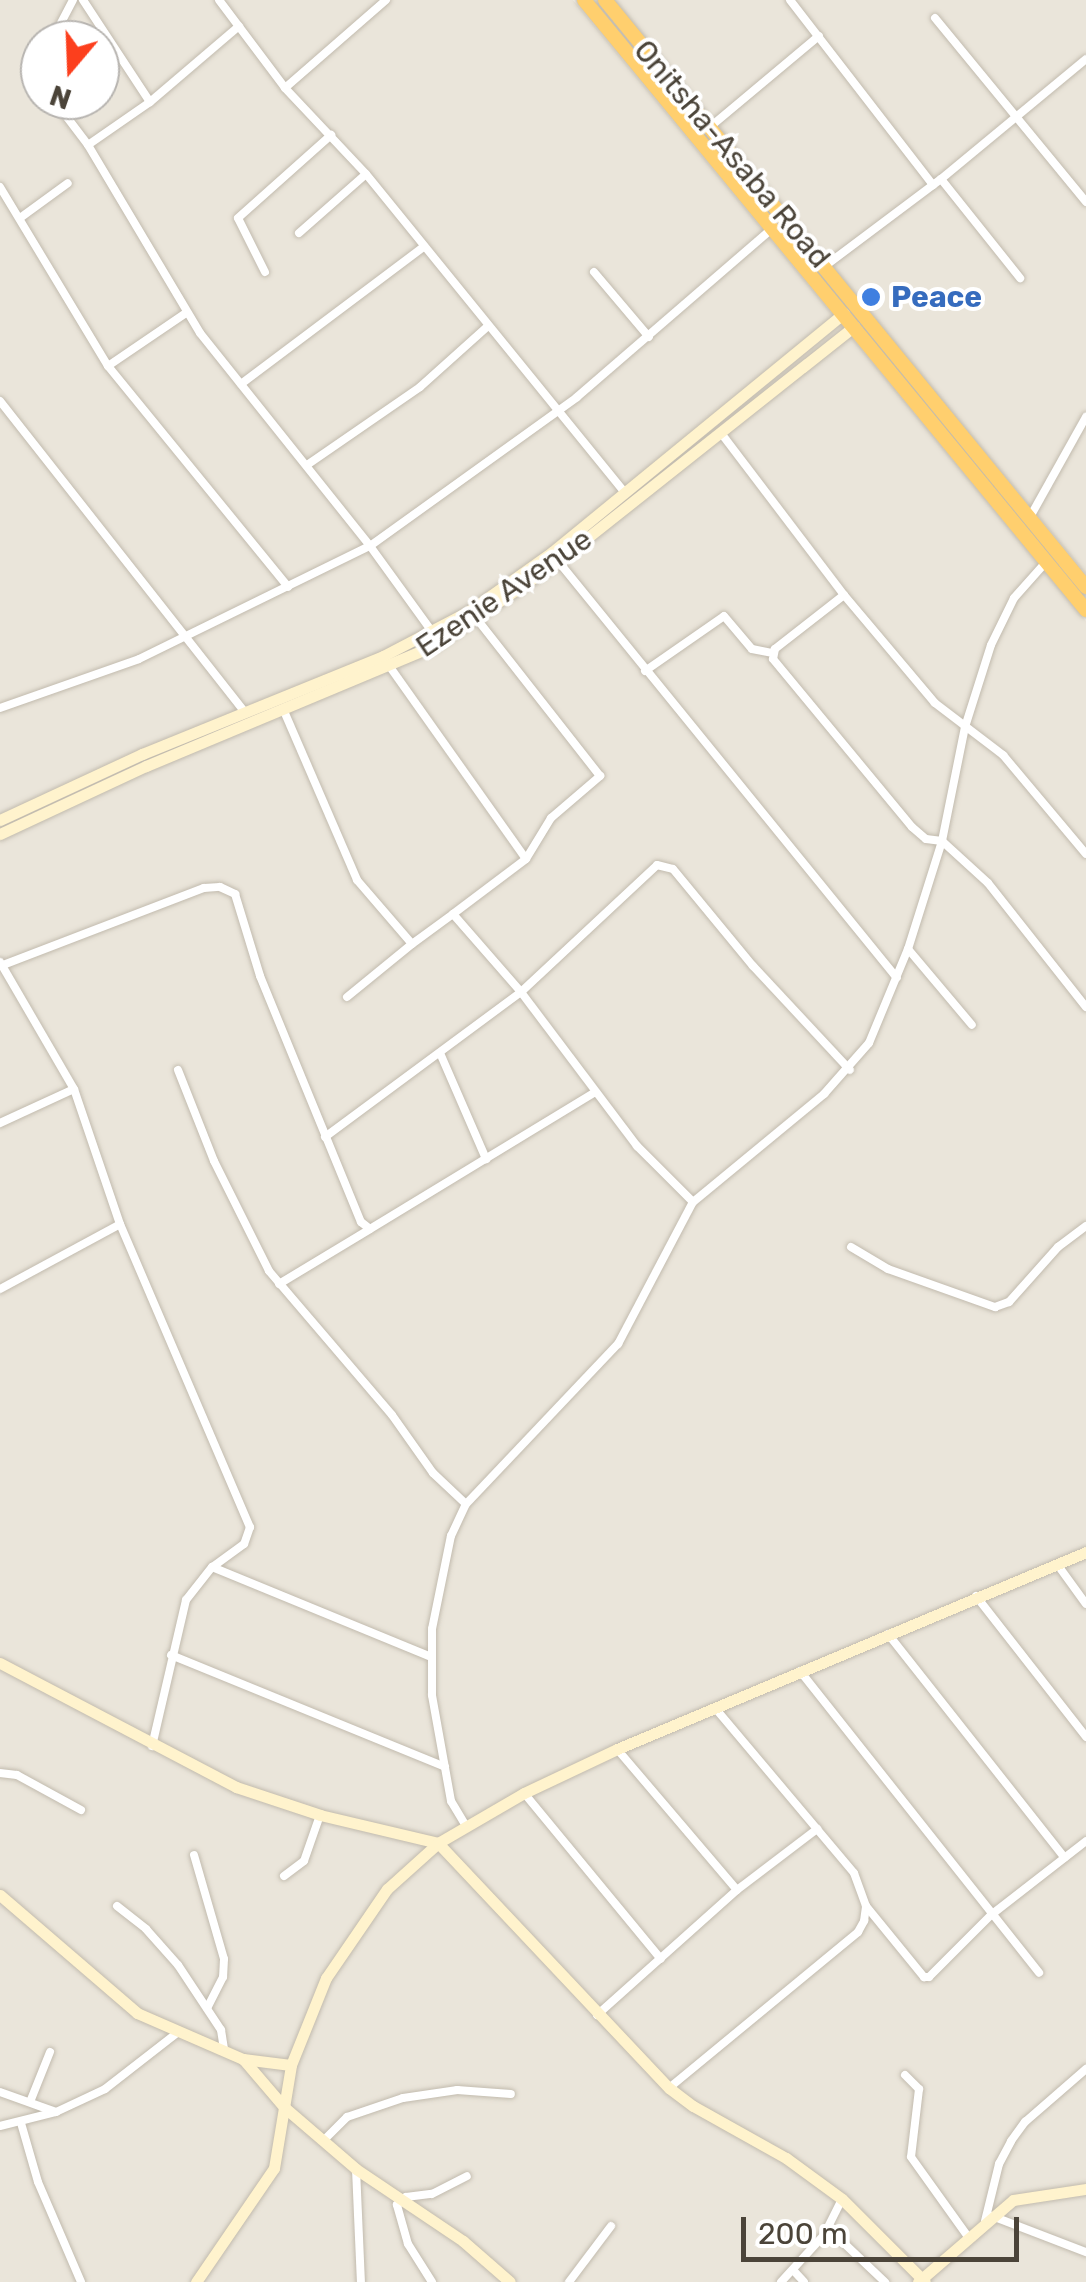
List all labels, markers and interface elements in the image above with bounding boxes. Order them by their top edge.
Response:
north arrow [20,20,120,120]
street label: Onitsha-Asaba Road [626,33,838,275]
text: N [46,78,76,116]
place label: Peace [891,279,982,315]
marker: Peace [860,286,882,308]
street label: Ezenie Avenue [409,521,599,665]
scale bar [746,2197,1024,2259]
text: 200 m [758,2216,848,2252]

